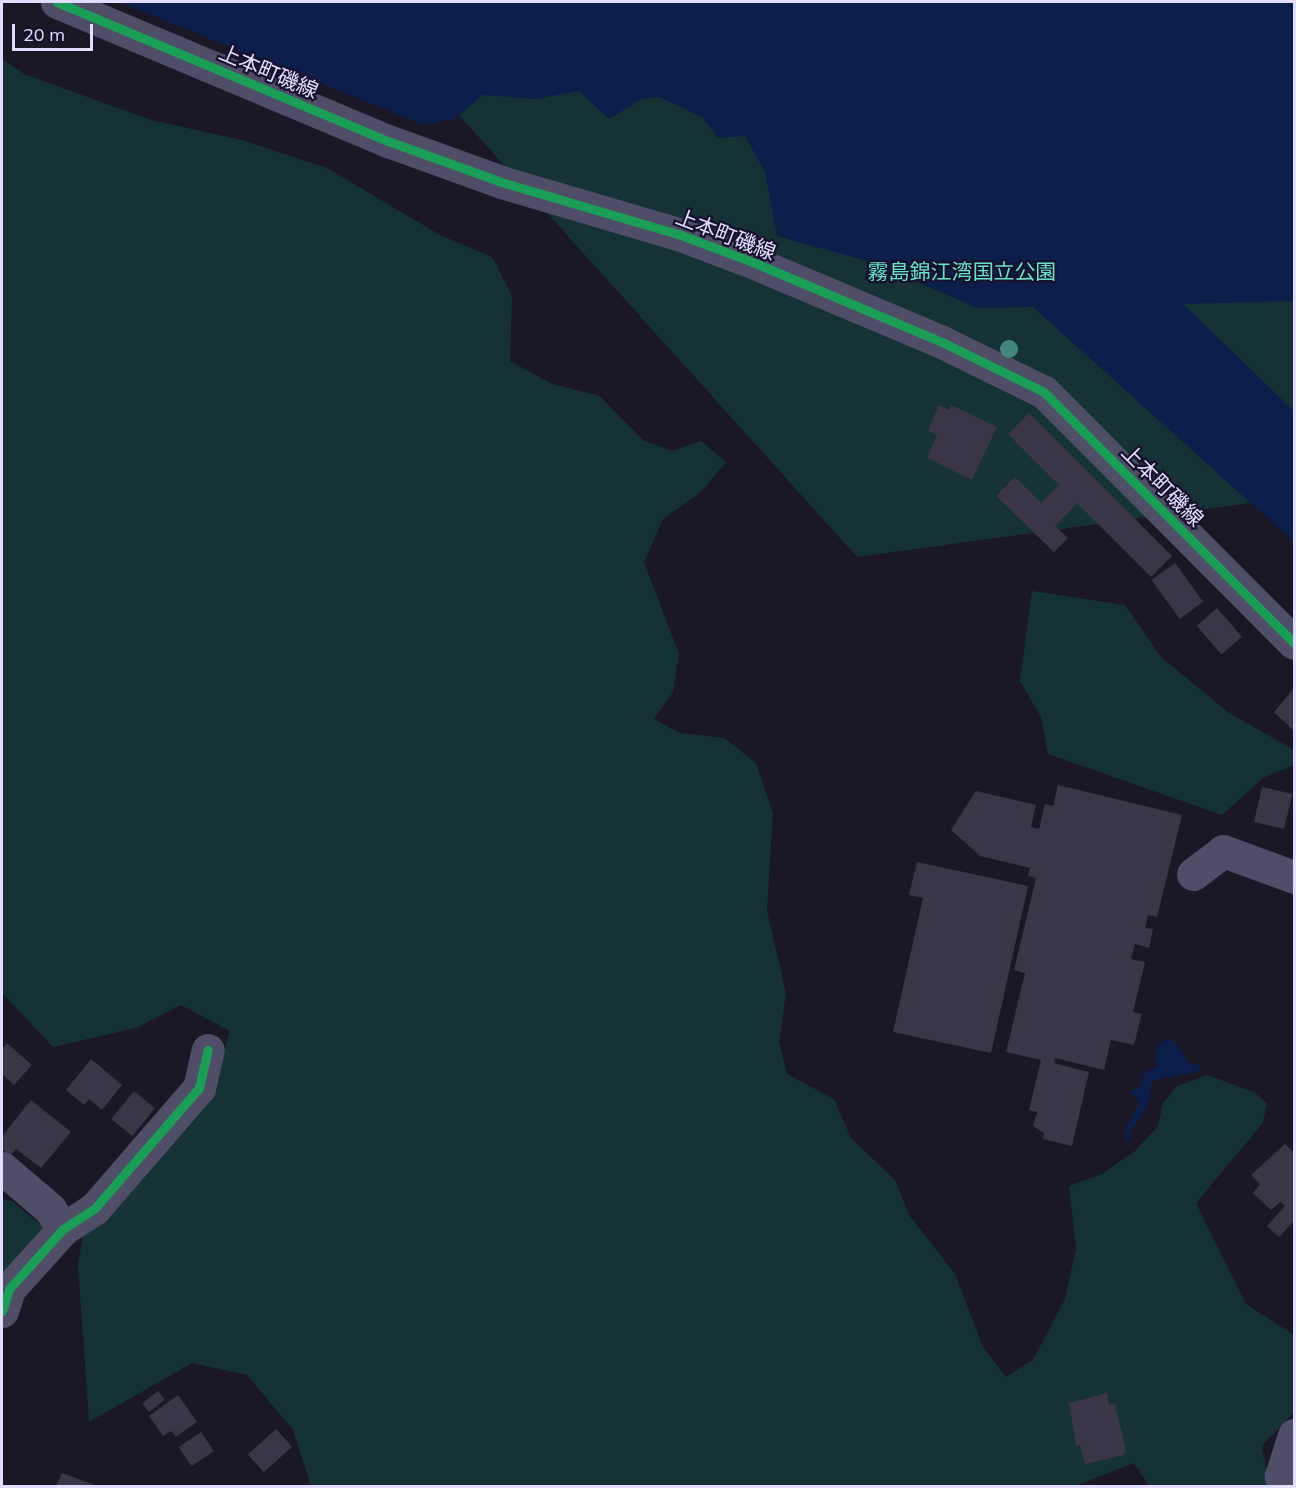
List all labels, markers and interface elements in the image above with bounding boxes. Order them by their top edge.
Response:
scale bar [15,12,96,50]
text: 20 m [23,23,65,46]
street label: 上本町磯線 [216,39,322,103]
street label: 上本町磯線 [672,203,780,265]
park label: 霧島錦江湾国立公園 [868,258,1056,284]
street label: 上本町磯線 [1117,439,1209,531]

